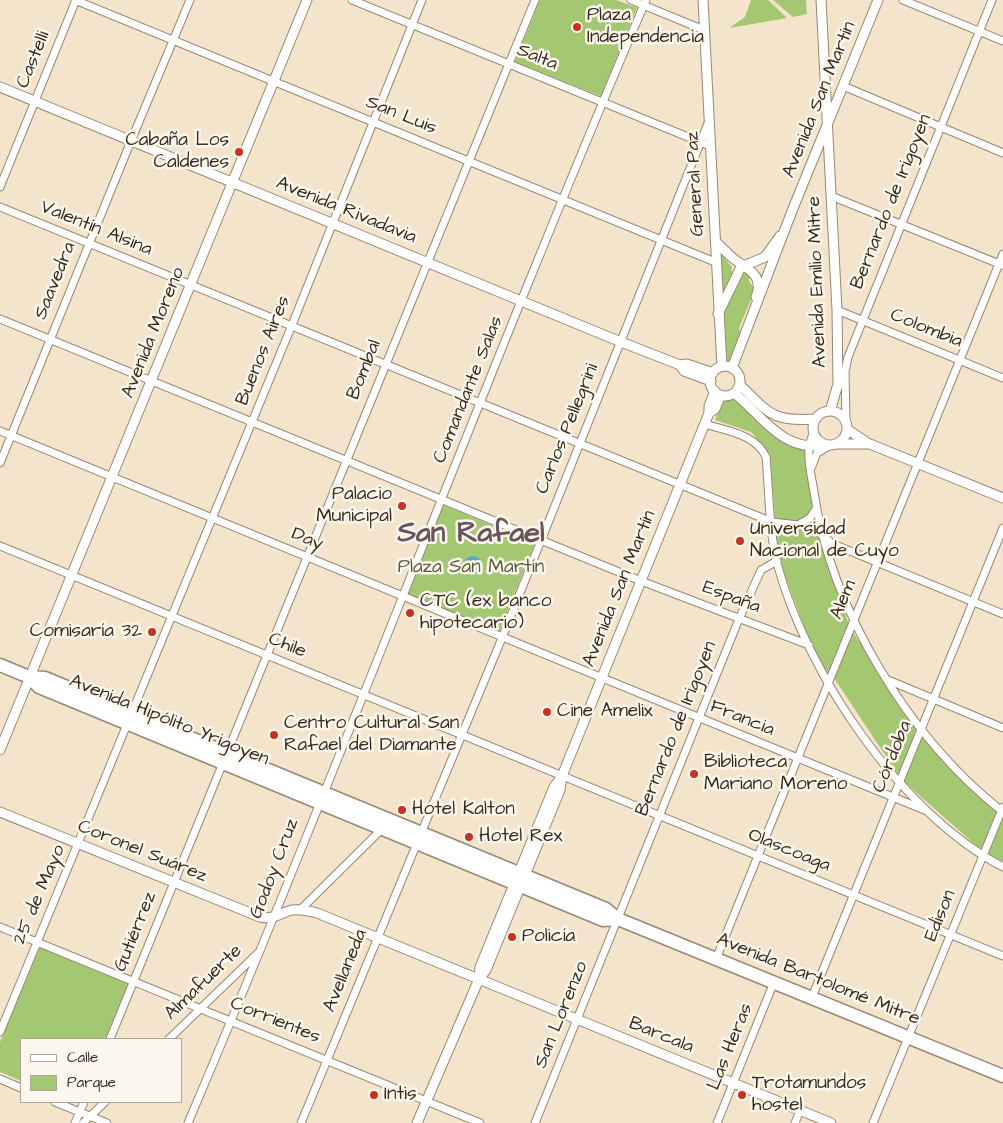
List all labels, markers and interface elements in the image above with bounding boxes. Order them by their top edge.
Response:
place label: Plaza Independencia [587,5,704,49]
street label: Avenida San Martín [778,18,862,182]
marker: Plaza Independencia [571,21,583,33]
street label: Castelli [12,28,56,92]
street label: Salta [513,40,561,76]
street label: San Luis [362,92,440,140]
street label: Bernardo de Irigoyen [846,111,938,293]
place label: Cabaña Los Caldenes [125,130,229,174]
street label: General Paz [682,131,710,237]
marker: Cabaña Los Caldenes [233,146,245,158]
street label: Avenida Rivadavia [272,172,420,250]
street label: Valentín Alsina [37,196,155,262]
street label: Avenida Emilio Mitre [804,196,832,368]
street label: Saavedra [30,239,82,323]
street label: Avenida Moreno [117,264,191,402]
street label: Buenos Aires [232,293,296,409]
street label: Colombia [887,304,965,354]
street label: Comandante Salas [429,313,509,467]
street label: Bombal [343,337,387,403]
street label: Carlos Pellegrini [531,360,605,498]
place label: Palacio Municipal [316,484,392,528]
marker: Palacio Municipal [396,500,408,512]
street label: Avenida San Martín [578,507,662,671]
district label: San Rafael [397,518,545,552]
place label: Universidad Nacional de Cuyo [750,519,899,563]
street label: Day [288,523,326,557]
marker: Universidad Nacional de Cuyo [734,535,746,547]
park label: Plaza San Martín [398,557,544,579]
street label: España [699,577,763,619]
street label: Alem [826,577,862,623]
place label: CTC (ex banco hipotecario) [420,591,551,635]
marker: CTC (ex banco hipotecario) [404,607,416,619]
place label: Comisaría 32 [30,621,142,643]
marker: Comisaría 32 [146,626,158,638]
street label: Chile [265,628,309,664]
street label: Bernardo de Irigoyen [631,638,723,820]
street label: Avenida Hipólito Yrigoyen [66,670,272,772]
street label: Francia [706,696,778,742]
place label: Cine Amelix [557,701,653,723]
marker: Cine Amelix [541,706,553,718]
place label: Centro Cultural San Rafael del Diamante [284,713,459,757]
street label: Córdoba [868,718,918,796]
marker: Centro Cultural San Rafael del Diamante [268,729,280,741]
place label: Biblioteca Mariano Moreno [704,752,848,796]
marker: Biblioteca Mariano Moreno [688,768,700,780]
place label: Hotel Kalton [412,799,515,821]
marker: Hotel Kalton [396,804,408,816]
street label: Coronel Suárez [74,816,210,888]
street label: Godoy Cruz [245,816,305,922]
street label: Olascoaga [745,824,833,878]
place label: Hotel Rex [479,826,563,848]
marker: Hotel Rex [463,831,475,843]
street label: 25 de Mayo [9,842,71,948]
street label: Edison [920,887,962,945]
street label: Gutiérrez [110,889,162,975]
street label: Avellaneda [319,926,373,1016]
place label: Policía [522,926,575,948]
street label: Avenida Bartolomé Mitre [713,929,923,1031]
marker: Policía [506,931,518,943]
street label: Almafuerte [160,940,248,1026]
street label: San Lorenzo [530,958,594,1072]
street label: Corrientes [227,993,323,1049]
street label: Las Heras [703,1000,759,1094]
street label: Barcala [625,1013,697,1059]
legend [20,1038,182,1103]
text: Calle [67,1047,98,1068]
text: Parque [67,1072,116,1093]
place label: Trotamundos hostel [752,1073,866,1117]
place label: Intis [384,1084,416,1106]
marker: Intis [368,1089,380,1101]
marker: Trotamundos hostel [736,1089,748,1101]

